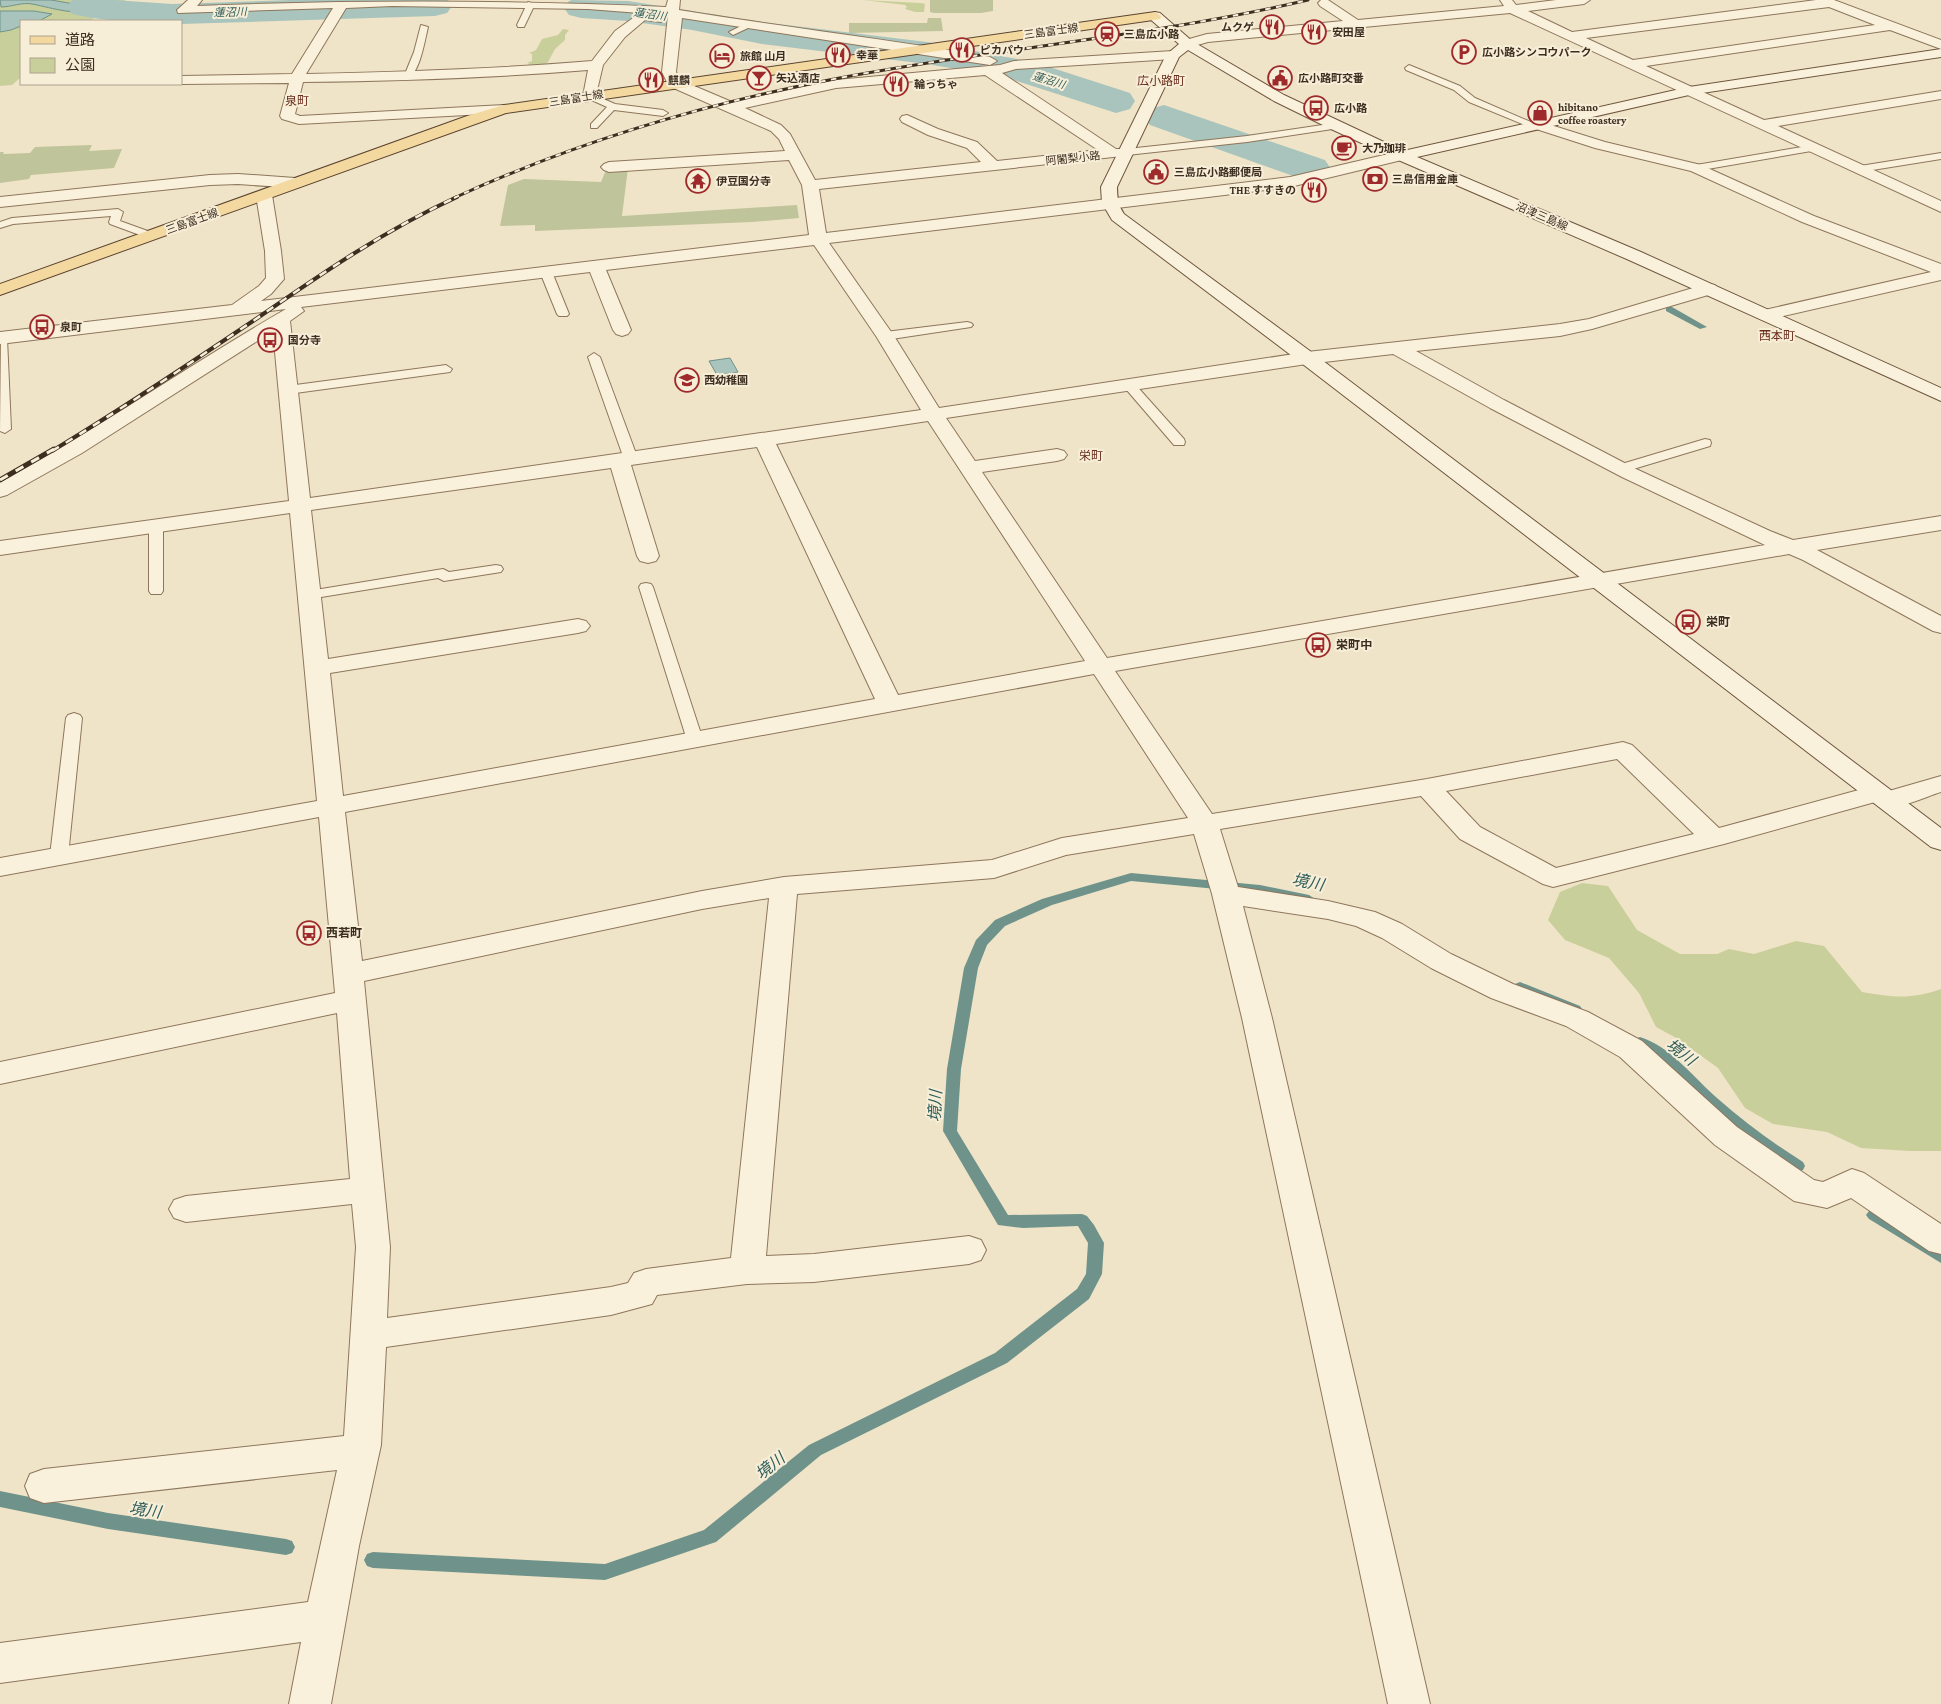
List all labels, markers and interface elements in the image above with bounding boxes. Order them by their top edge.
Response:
water label: 蓮沼川 [213,5,248,19]
water label: 蓮沼川 [633,6,668,22]
restaurant icon: ムクゲ [1259,14,1285,40]
restaurant icon: 安田屋 [1301,19,1327,45]
legend [20,20,182,85]
street label: 三島富士線 [1023,21,1079,41]
station icon: 三島広小路 [1094,21,1120,47]
place label: ムクゲ [1221,21,1254,33]
place label: 安田屋 [1332,26,1365,38]
place label: 三島広小路 [1124,28,1180,40]
text: 道路 [65,32,95,48]
restaurant icon: ピカパウ [949,37,975,63]
parking icon: 広小路シンコウパーク [1451,39,1477,65]
restaurant icon: 幸華 [825,42,851,68]
hotel icon: 旅館 山月 [709,43,735,69]
place label: ピカパウ [980,44,1024,56]
place label: 広小路シンコウパーク [1482,46,1592,58]
place label: 幸華 [856,49,878,61]
place label: 旅館 山月 [740,50,786,62]
text: 公園 [65,57,95,73]
bar icon: 矢込酒店 [746,65,772,91]
public building icon: 広小路町交番 [1267,65,1293,91]
restaurant icon: 麒麟 [638,67,664,93]
water label: 蓮沼川 [1031,69,1067,91]
restaurant icon: 輪っちゃ [883,71,909,97]
place label: 矢込酒店 [776,72,820,84]
place label: 広小路町交番 [1298,72,1364,84]
place label: 麒麟 [668,74,690,86]
district label: 広小路町 [1137,74,1185,88]
place label: 輪っちゃ [914,78,958,90]
street label: 三島富士線 [548,88,604,108]
district label: 泉町 [285,94,309,108]
bus stop icon: 広小路 [1303,95,1329,121]
shop icon: hibitano coffee roastery [1527,100,1553,126]
place label: hibitano coffee roastery [1558,101,1627,126]
place label: 広小路 [1334,102,1368,114]
cafe icon: 大乃珈琲 [1331,135,1357,161]
place label: 大乃珈琲 [1362,142,1406,154]
street label: 阿闍梨小路 [1045,149,1101,167]
public building icon: 三島広小路郵便局 [1143,159,1169,185]
place label: 三島広小路郵便局 [1174,166,1262,178]
bank icon: 三島信用金庫 [1362,166,1388,192]
temple icon: 伊豆国分寺 [685,168,711,194]
place label: 三島信用金庫 [1392,173,1458,185]
place label: 伊豆国分寺 [716,175,771,187]
restaurant icon: THE すすきの [1301,177,1327,203]
place label: THE すすきの [1230,184,1296,196]
street label: 沼津三島線 [1514,200,1570,232]
street label: 三島富士線 [164,206,220,236]
bus stop icon: 泉町 [29,314,55,340]
place label: 泉町 [60,321,82,333]
bus stop icon: 国分寺 [257,327,283,353]
district label: 西本町 [1759,329,1795,343]
place label: 国分寺 [288,334,321,346]
school or university icon: 西幼稚園 [674,367,700,393]
place label: 西幼稚園 [704,374,748,386]
district label: 栄町 [1079,449,1103,463]
bus stop icon: 栄町 [1675,609,1701,635]
place label: 栄町 [1706,615,1730,629]
bus stop icon: 栄町中 [1305,632,1331,658]
place label: 栄町中 [1336,638,1372,652]
water label: 境川 [1291,871,1327,894]
bus stop icon: 西若町 [296,920,322,946]
place label: 西若町 [326,926,362,940]
water label: 境川 [1663,1036,1700,1070]
water label: 境川 [926,1088,944,1122]
water label: 境川 [752,1448,789,1483]
water label: 境川 [128,1499,164,1521]

